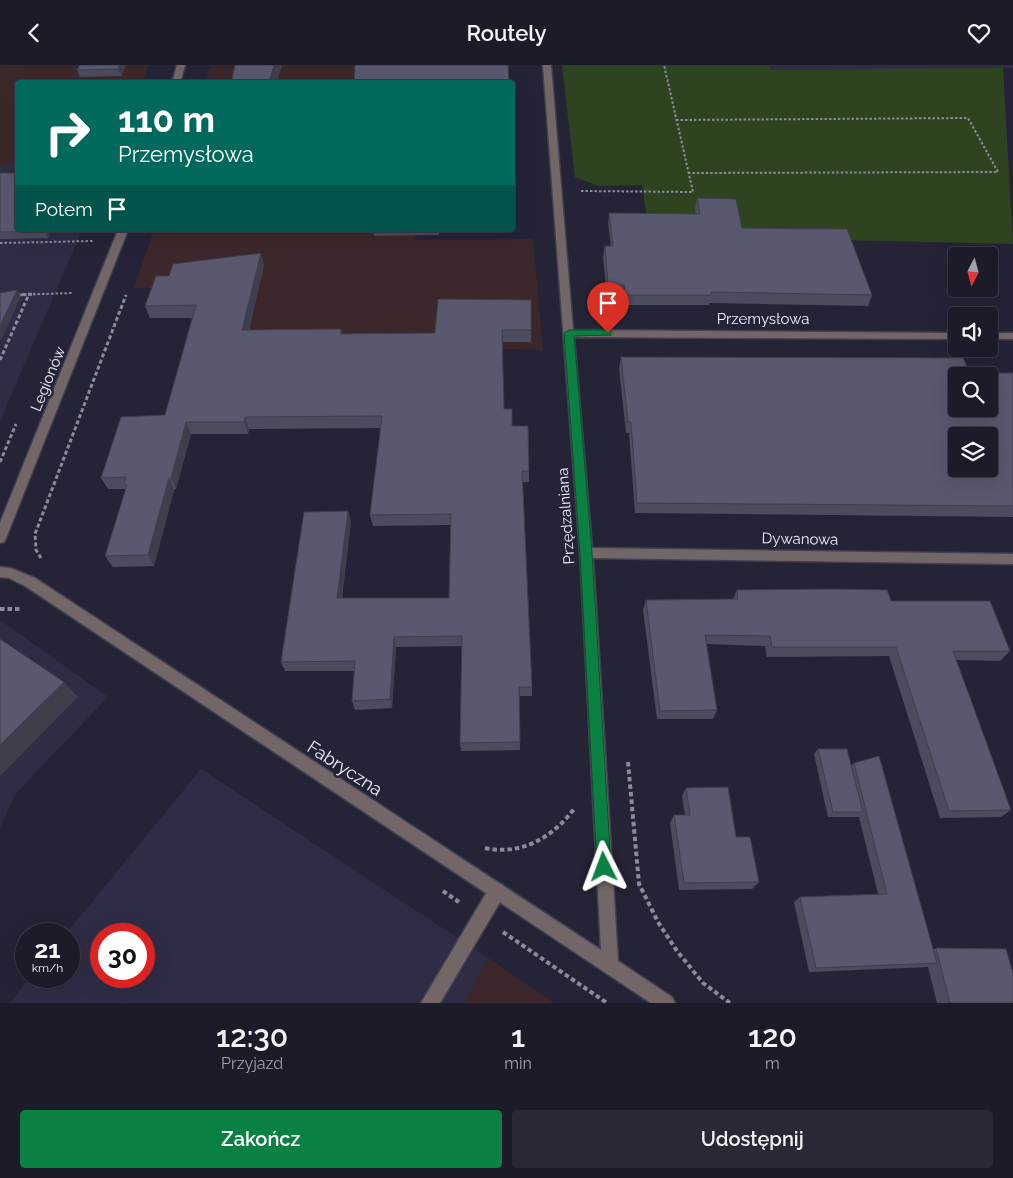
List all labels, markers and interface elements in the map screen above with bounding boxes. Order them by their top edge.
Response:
icon: back [20,19,48,47]
icon: heart [965,19,993,47]
text: Routely [467,20,546,46]
text: 110 m [118,99,215,140]
icon: right [35,100,100,165]
text: Przemysłowa [118,141,254,167]
icon: arrive [103,195,131,223]
text: Potem [35,198,93,220]
north arrow [948,247,998,297]
map controls [948,247,998,477]
pin [587,282,629,333]
icon: arrive [594,289,622,317]
button: sound [948,307,998,357]
street label: Przemysłowa [717,310,809,328]
street label: Legionów [27,344,69,414]
button: search [948,367,998,417]
button: layers [948,427,998,477]
street label: Przędzalniana [554,467,578,565]
street label: Dywanowa [762,529,838,549]
street label: Fabryczna [304,736,386,800]
position arrow [577,840,629,892]
speed limit sign: 30 [90,923,155,988]
text: 21 [34,934,61,964]
text: km/h [32,961,63,975]
text: 12:30 [216,1019,288,1054]
text: 1 [511,1019,525,1054]
text: 120 [748,1019,797,1054]
text: Przyjazd [221,1054,283,1073]
text: min [504,1054,532,1073]
text: m [765,1054,780,1073]
button: Zakończ [20,1110,502,1168]
button: Udostępnij [512,1110,993,1168]

